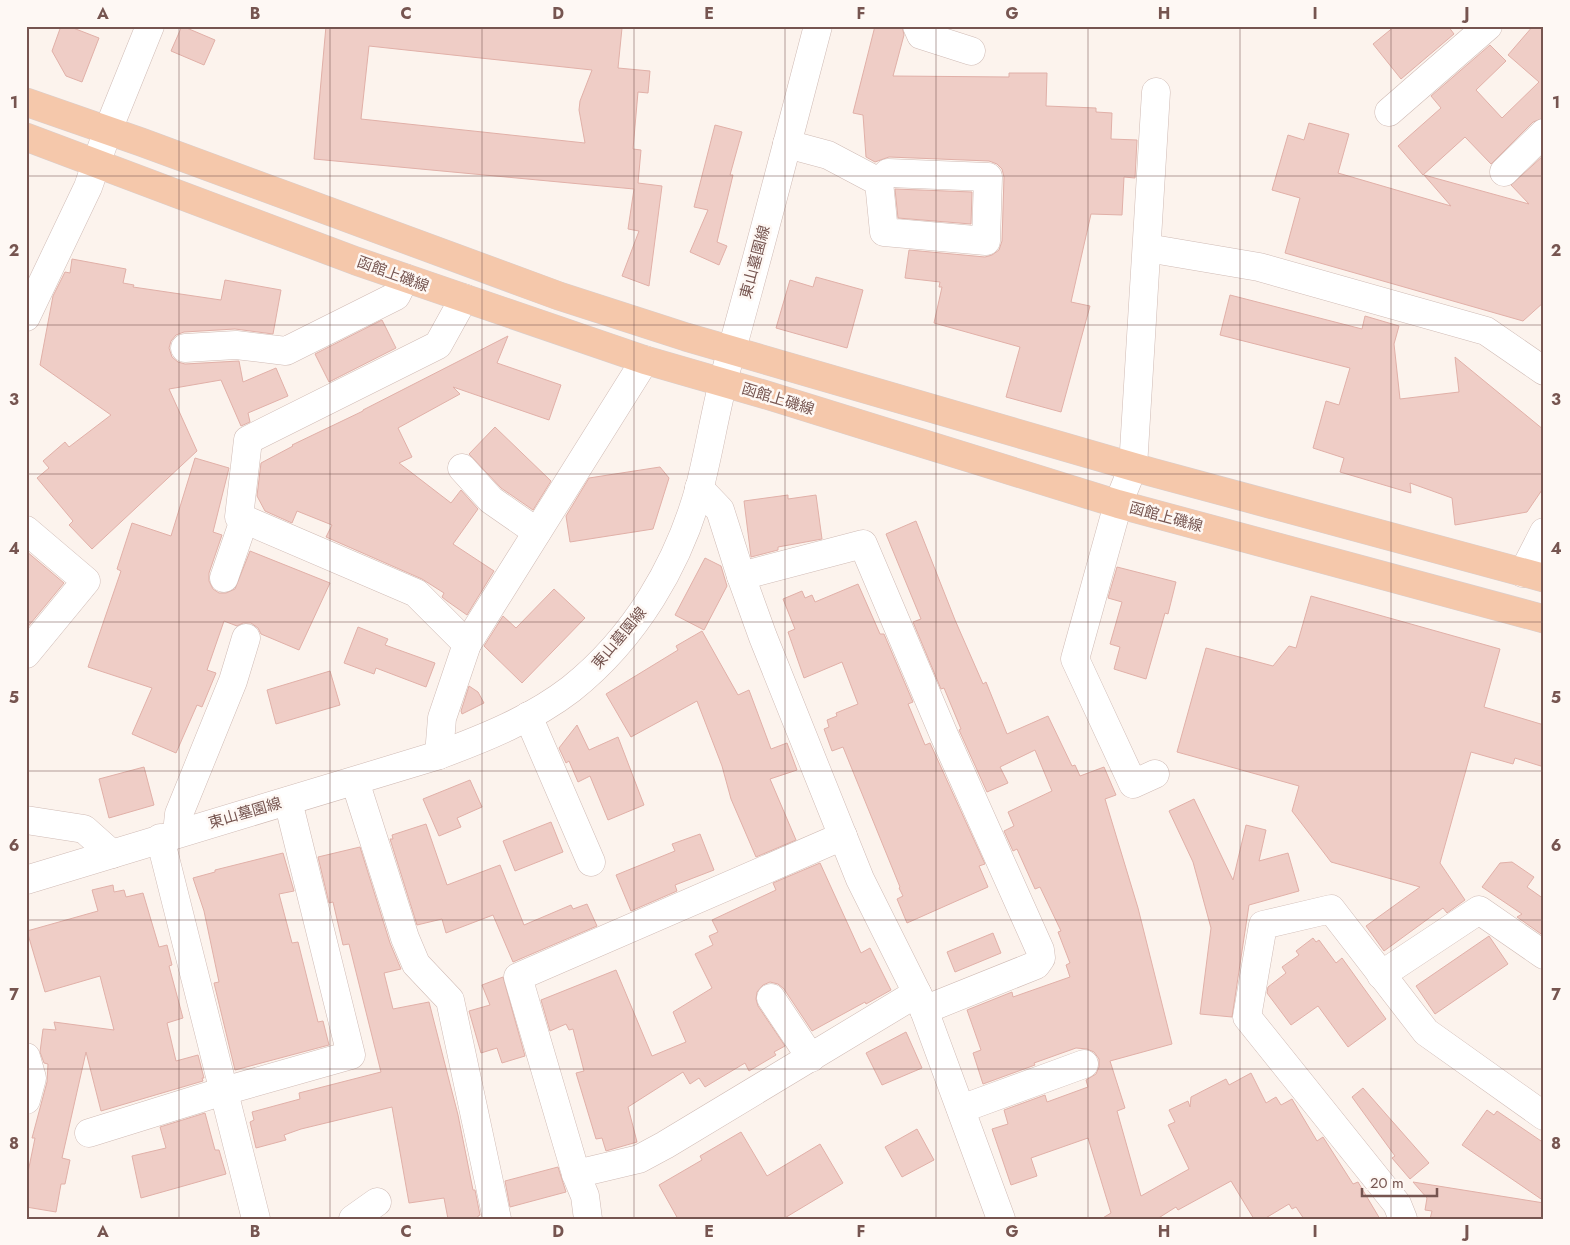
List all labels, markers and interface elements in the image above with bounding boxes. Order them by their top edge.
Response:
text: A [96,2,109,25]
text: B [250,2,260,25]
text: C [400,2,412,25]
text: D [552,2,564,25]
text: E [704,2,714,25]
text: F [857,2,865,25]
text: G [1005,2,1019,25]
text: H [1158,2,1170,25]
text: I [1312,2,1318,25]
text: J [1461,2,1470,25]
text: 1 [10,91,18,114]
text: 1 [1552,91,1560,114]
street label: 東山墓園線 [735,223,775,301]
text: 2 [9,239,19,262]
text: 2 [1551,239,1561,262]
street label: 函館上磯線 [354,251,432,297]
street label: 函館上磯線 [739,378,817,420]
text: 3 [9,388,19,411]
text: 3 [1551,388,1561,411]
street label: 函館上磯線 [1127,497,1205,537]
text: 4 [8,537,20,560]
text: 4 [1550,537,1562,560]
street label: 東山墓園線 [586,602,652,674]
text: 5 [9,686,19,709]
text: 5 [1551,686,1561,709]
street label: 東山墓園線 [206,792,284,834]
text: 6 [9,834,19,857]
text: 6 [1551,834,1561,857]
text: 7 [9,983,19,1006]
text: 7 [1551,983,1561,1006]
text: 8 [9,1132,19,1155]
text: 8 [1551,1132,1561,1155]
scale bar [1362,1165,1438,1197]
text: 20 m [1370,1172,1404,1194]
text: A [96,1220,109,1243]
text: B [250,1220,260,1243]
text: C [400,1220,412,1243]
text: D [552,1220,564,1243]
text: E [704,1220,714,1243]
text: F [857,1220,865,1243]
text: G [1005,1220,1019,1243]
text: H [1158,1220,1170,1243]
text: I [1312,1220,1318,1243]
text: J [1461,1220,1470,1243]

